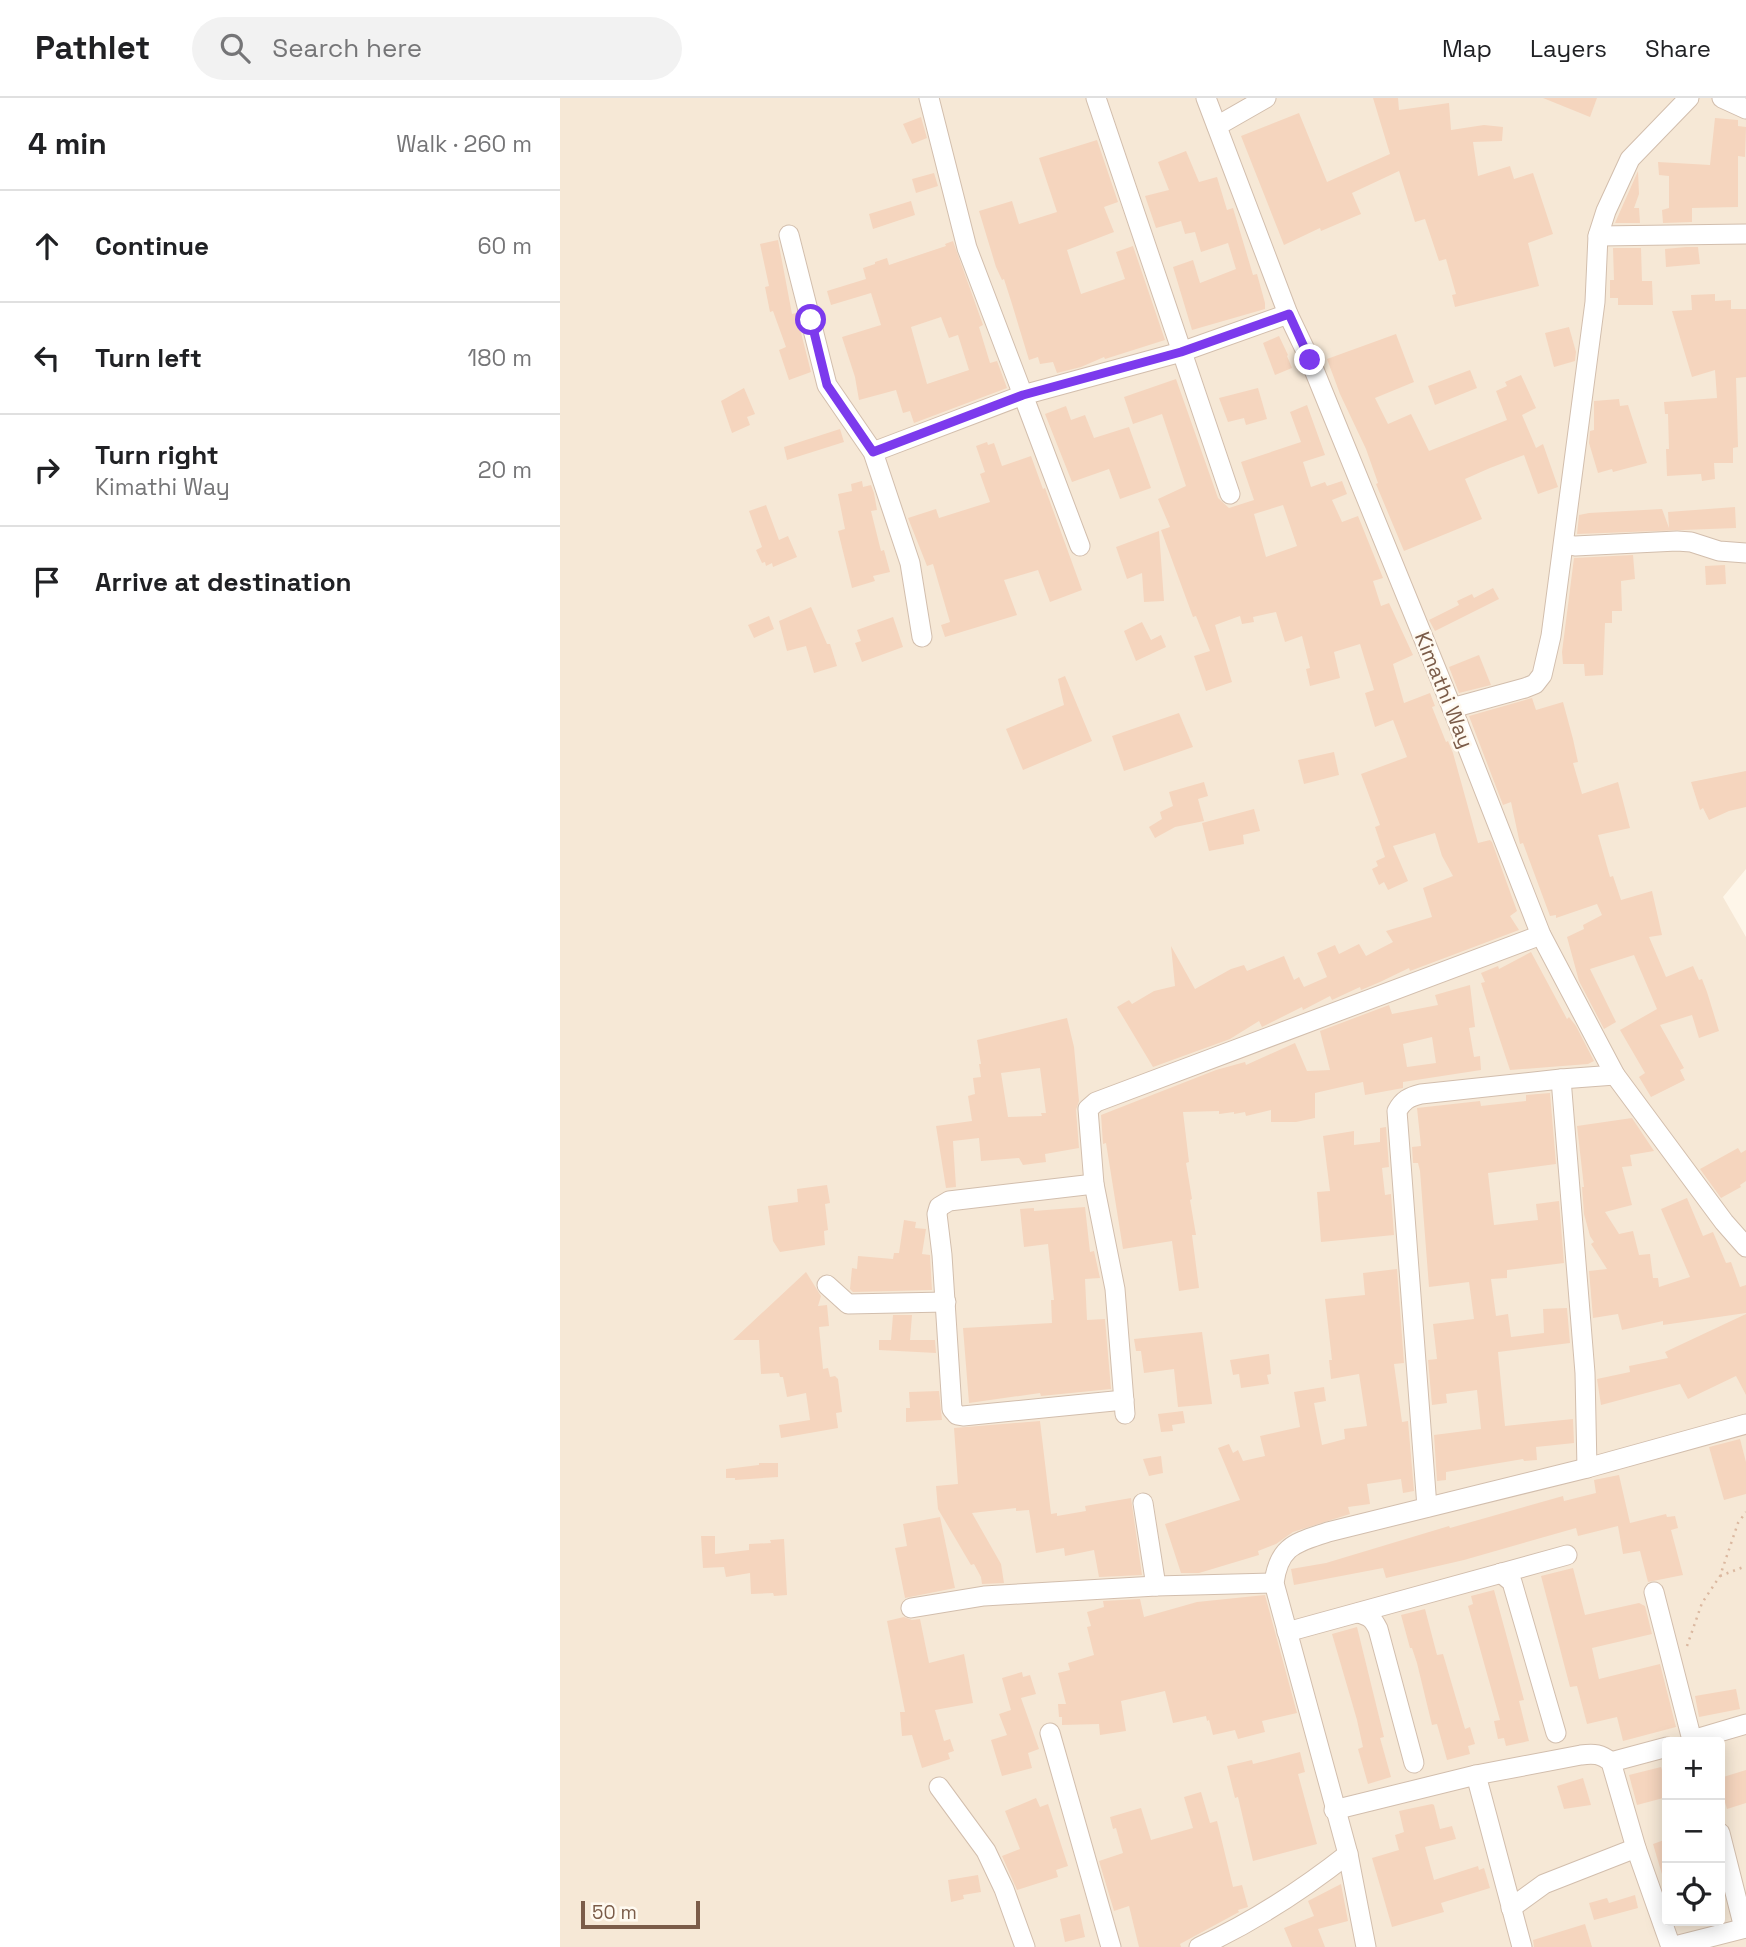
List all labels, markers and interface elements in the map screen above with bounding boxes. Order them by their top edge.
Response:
search box [192,17,682,80]
text: Pathlet [35,27,150,69]
icon: search [216,29,254,67]
text: Search here [272,31,422,65]
text: Map [1442,33,1492,64]
text: Layers [1530,33,1607,64]
text: Share [1645,33,1711,64]
text: 4 min [28,124,107,163]
text: Walk · 260 m [396,129,532,159]
icon: ahead [28,227,66,265]
text: Continue [95,229,209,263]
text: 60 m [477,231,532,261]
route start [795,304,826,335]
icon: left [28,339,66,377]
text: Turn left [95,341,202,375]
text: 180 m [468,343,532,373]
route end [1294,344,1325,375]
text: Turn right [95,438,219,472]
icon: right [28,451,66,489]
text: 20 m [478,455,532,485]
text: Kimathi Way [95,472,230,502]
icon: arrive [28,563,66,601]
text: Arrive at destination [95,565,352,599]
street label: Kimathi Way [1409,628,1480,752]
map controls [1662,1737,1725,1926]
button: + [1662,1737,1725,1800]
button: − [1662,1800,1725,1863]
button: locate [1662,1863,1725,1926]
scale bar [581,1898,700,1930]
text: 50 m [592,1900,637,1925]

